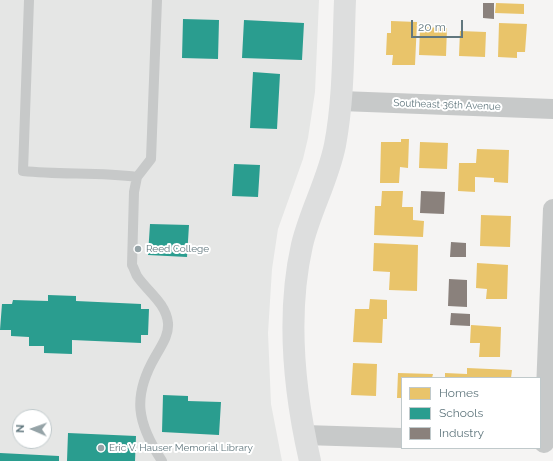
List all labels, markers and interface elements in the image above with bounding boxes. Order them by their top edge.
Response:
scale bar [413,12,465,38]
text: 20 m [418,20,446,34]
street label: Southeast 36th Avenue [393,97,501,113]
place label: Reed College [146,243,209,255]
marker: Reed College [133,244,143,254]
legend [401,377,541,449]
text: Homes [439,386,479,400]
text: Schools [439,406,483,420]
north arrow [12,409,52,449]
text: N [14,424,27,433]
text: Industry [439,426,484,440]
place label: Eric V. Hauser Memorial Library [109,442,253,454]
marker: Eric V. Hauser Memorial Library [96,443,106,453]

